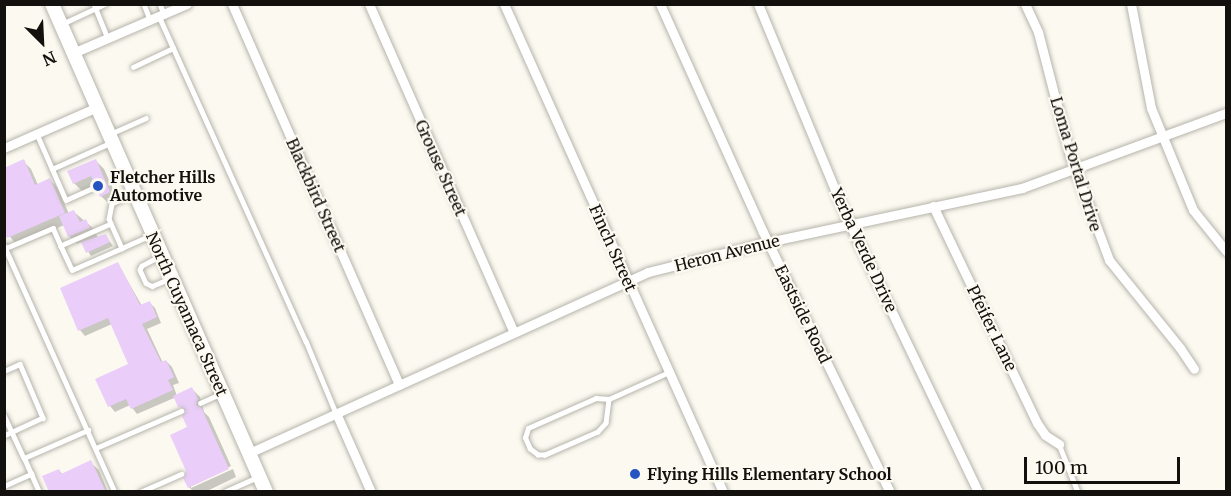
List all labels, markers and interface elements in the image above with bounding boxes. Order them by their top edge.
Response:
north arrow [12,12,72,72]
text: N [39,47,59,70]
street label: Loma Portal Drive [1046,94,1106,234]
street label: Grouse Street [411,117,471,219]
street label: Blackbird Street [282,135,350,255]
place label: Fletcher Hills Automotive [110,167,216,205]
marker: Fletcher Hills Automotive [91,179,105,193]
street label: Yerba Verde Drive [827,185,901,315]
street label: Finch Street [585,201,641,295]
street label: North Cuyamaca Street [142,229,232,399]
street label: Heron Avenue [672,231,782,275]
street label: Eastside Road [771,262,835,366]
street label: Pfeifer Lane [963,282,1021,374]
scale bar [1027,445,1183,483]
text: 100 m [1035,456,1088,479]
place label: Flying Hills Elementary School [647,464,892,484]
marker: Flying Hills Elementary School [628,467,642,481]

